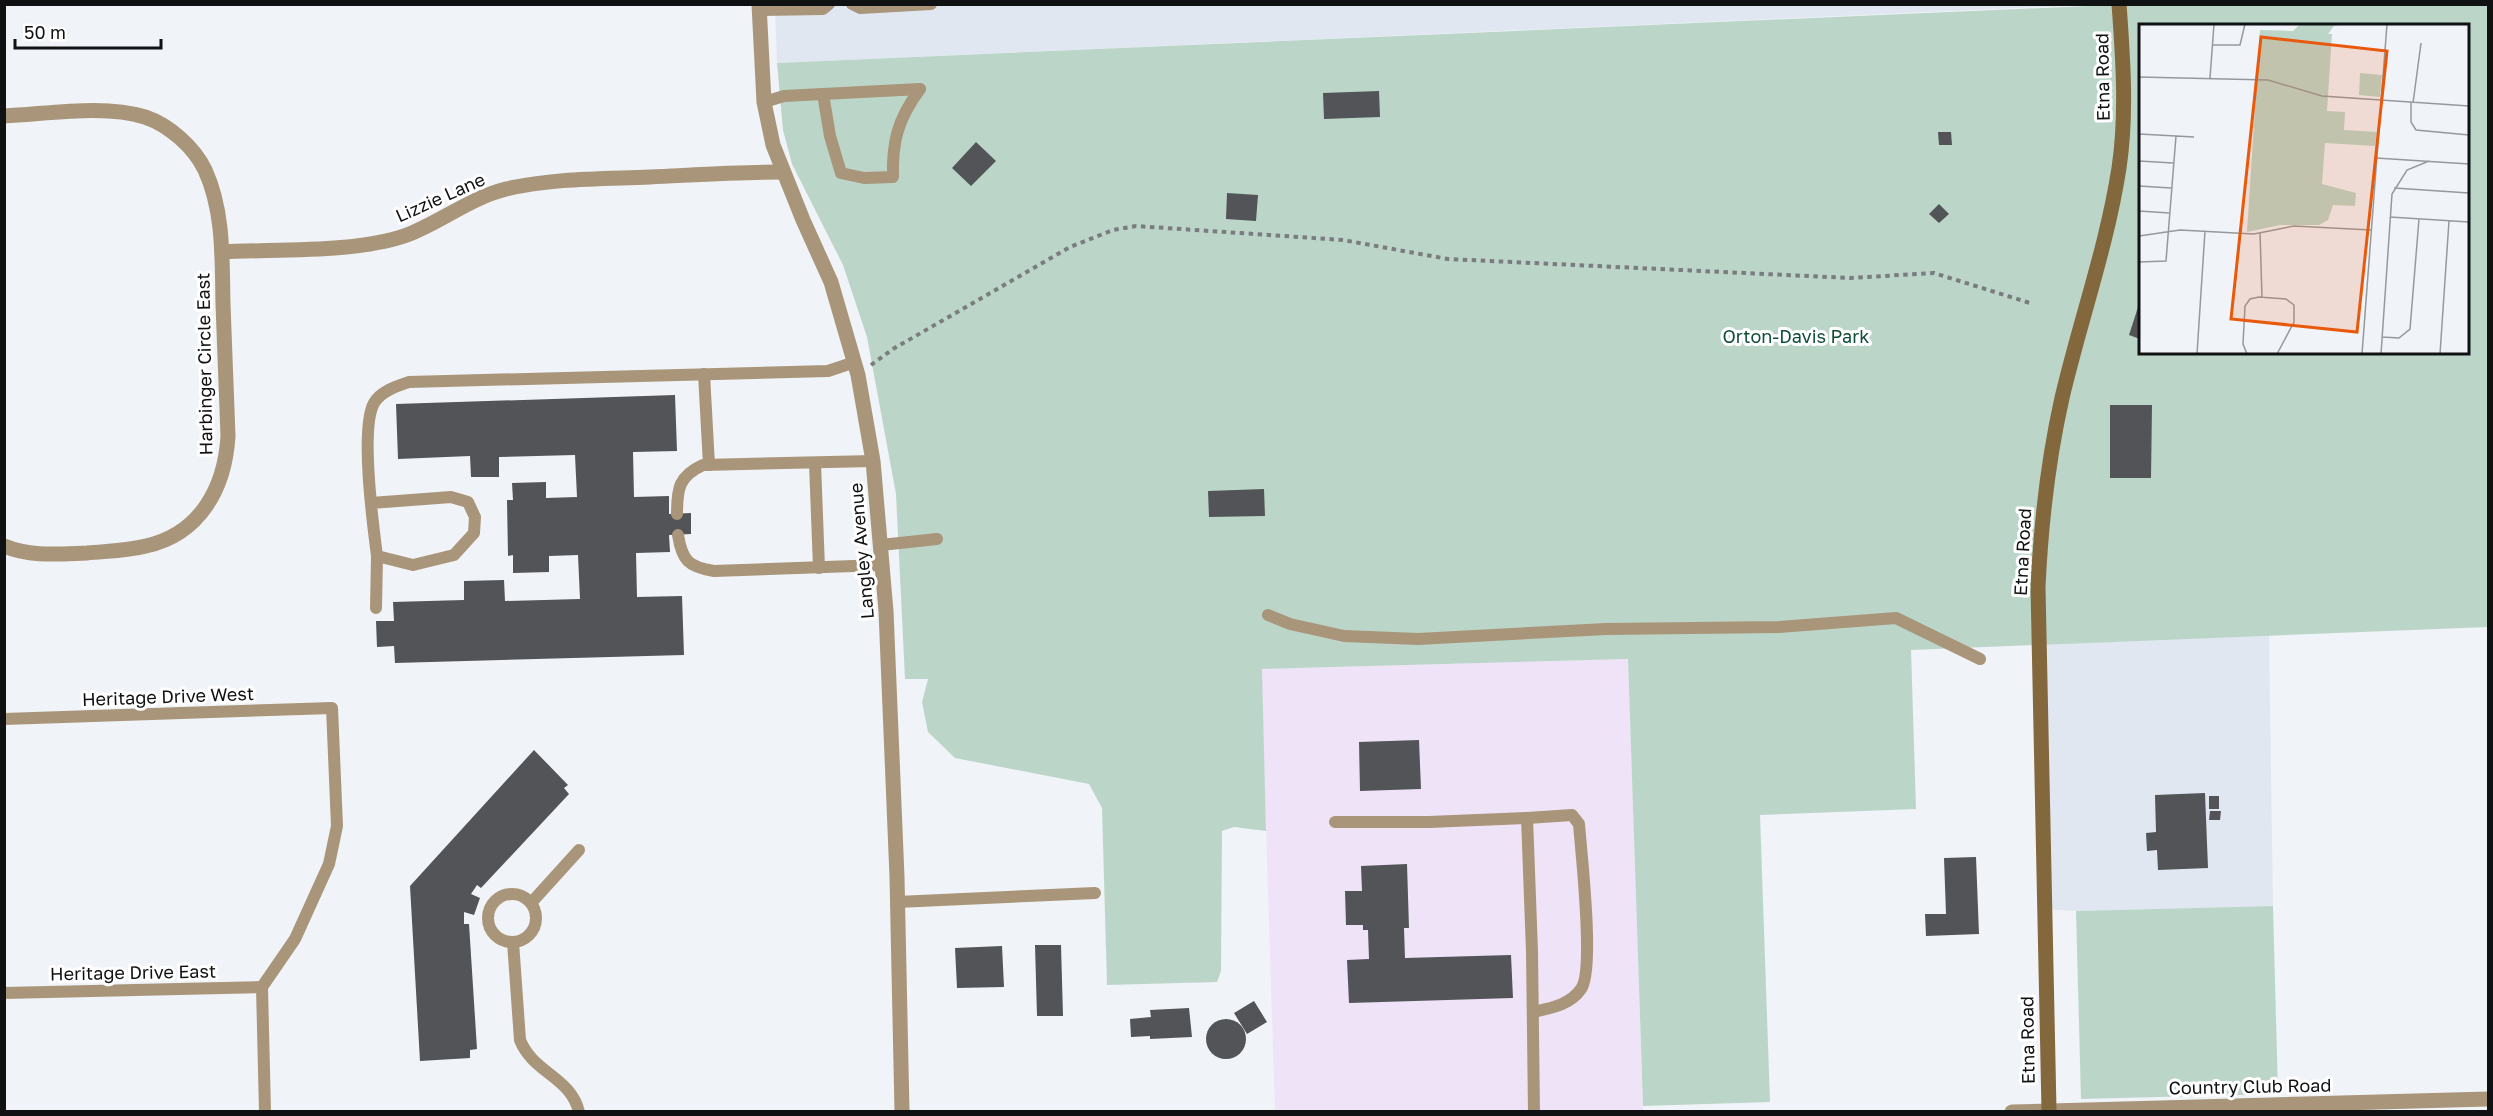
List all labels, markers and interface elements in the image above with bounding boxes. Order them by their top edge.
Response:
scale bar [15,12,160,50]
text: 50 m [24,21,66,43]
inset map [2139,24,2469,354]
street label: Etna Road [2090,33,2114,121]
street label: Lizzie Lane [392,168,488,226]
street label: Harbinger Circle East [191,272,217,456]
park label: Orton-Davis Park [1723,325,1869,347]
street label: Langley Avenue [844,482,878,620]
street label: Etna Road [2009,507,2035,597]
street label: Heritage Drive West [82,682,254,710]
street label: Heritage Drive East [50,960,216,984]
street label: Etna Road [2015,996,2039,1084]
street label: Country Club Road [2168,1074,2332,1098]

